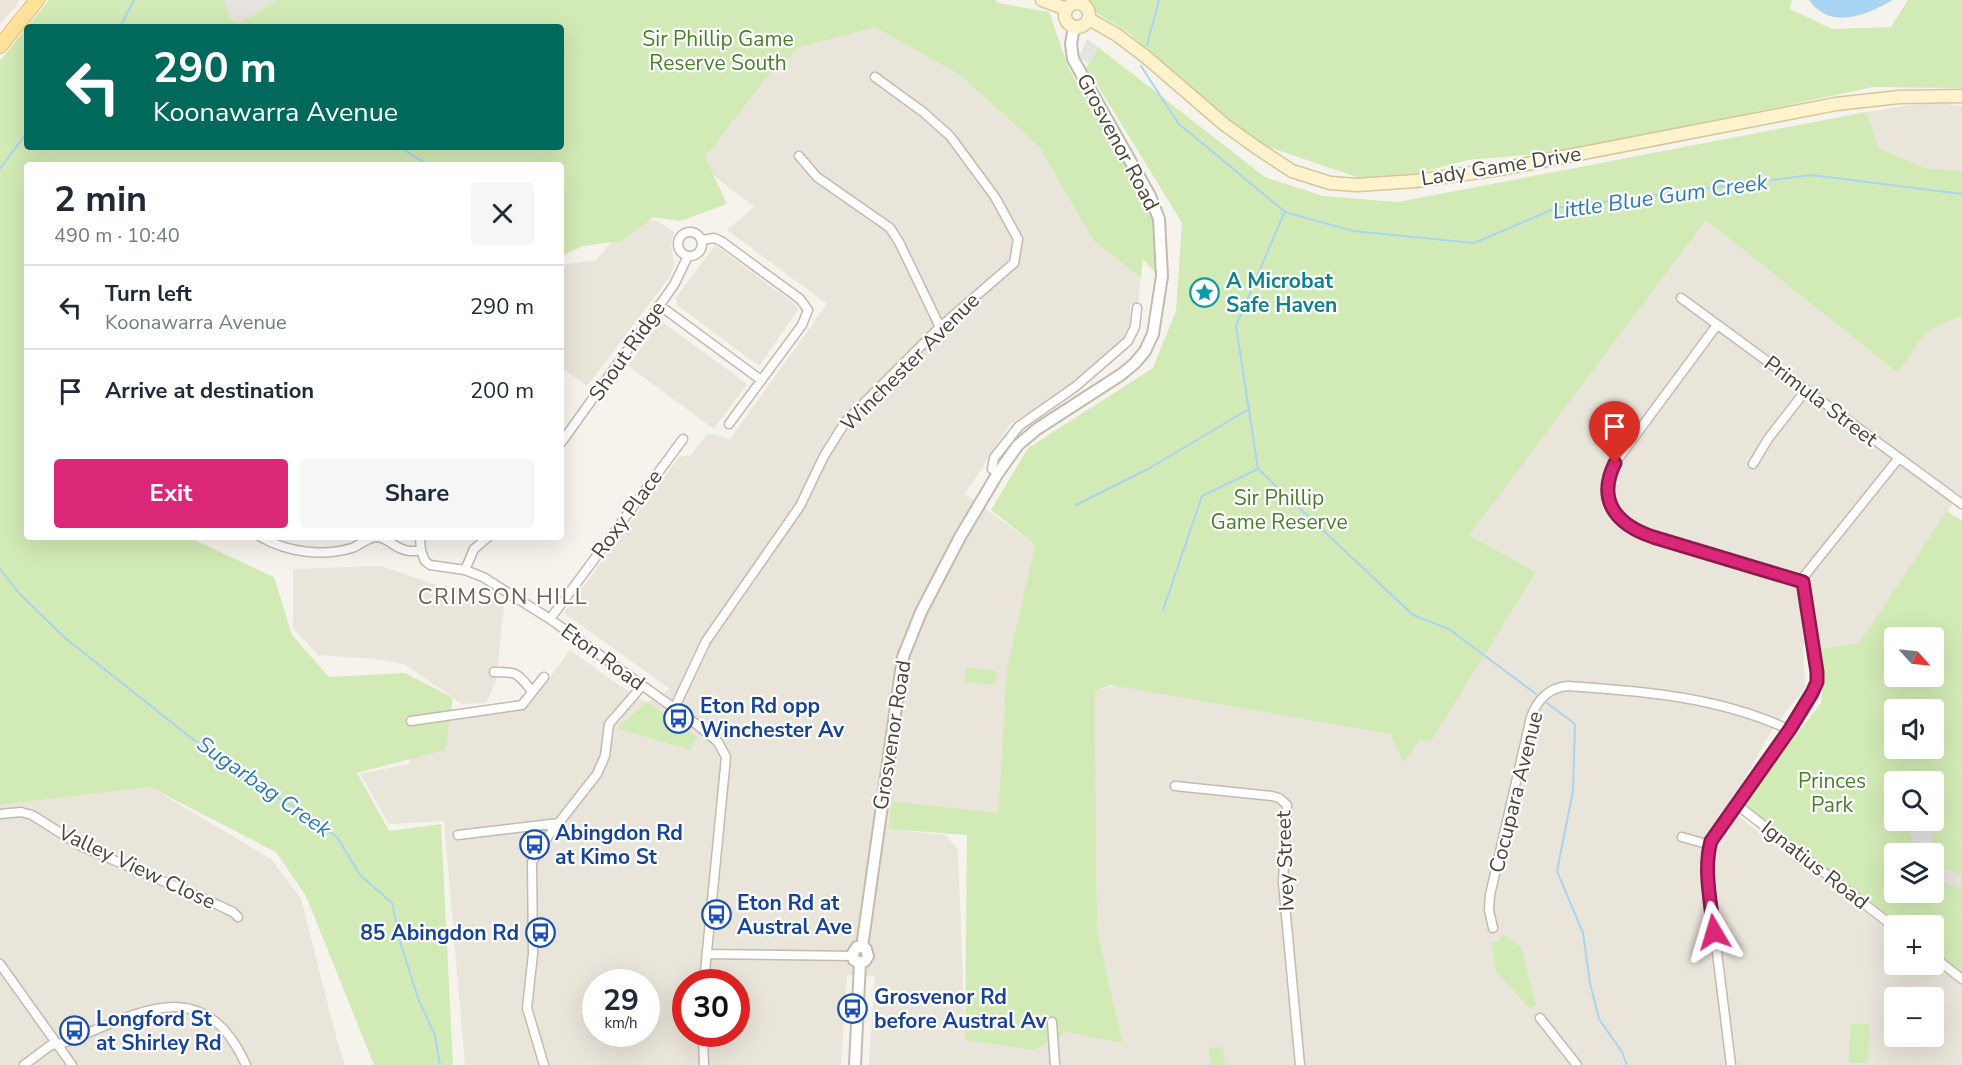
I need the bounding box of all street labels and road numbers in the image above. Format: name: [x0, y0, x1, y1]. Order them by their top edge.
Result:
street label: Grosvenor Road: [1070, 69, 1166, 215]
street label: Lady Game Drive: [1419, 140, 1583, 192]
street label: Winchester Avenue: [834, 286, 986, 438]
street label: Shout Ridge: [582, 296, 672, 406]
street label: Primula Street: [1759, 349, 1884, 453]
street label: Roxy Place: [585, 464, 669, 564]
street label: Eton Road: [555, 617, 651, 697]
street label: Grosvenor Road: [866, 658, 918, 812]
street label: Cocupara Avenue: [1482, 708, 1550, 876]
street label: Ivey Street: [1269, 810, 1301, 912]
street label: Ignatius Road: [1756, 814, 1874, 916]
street label: Valley View Close: [53, 818, 220, 916]

